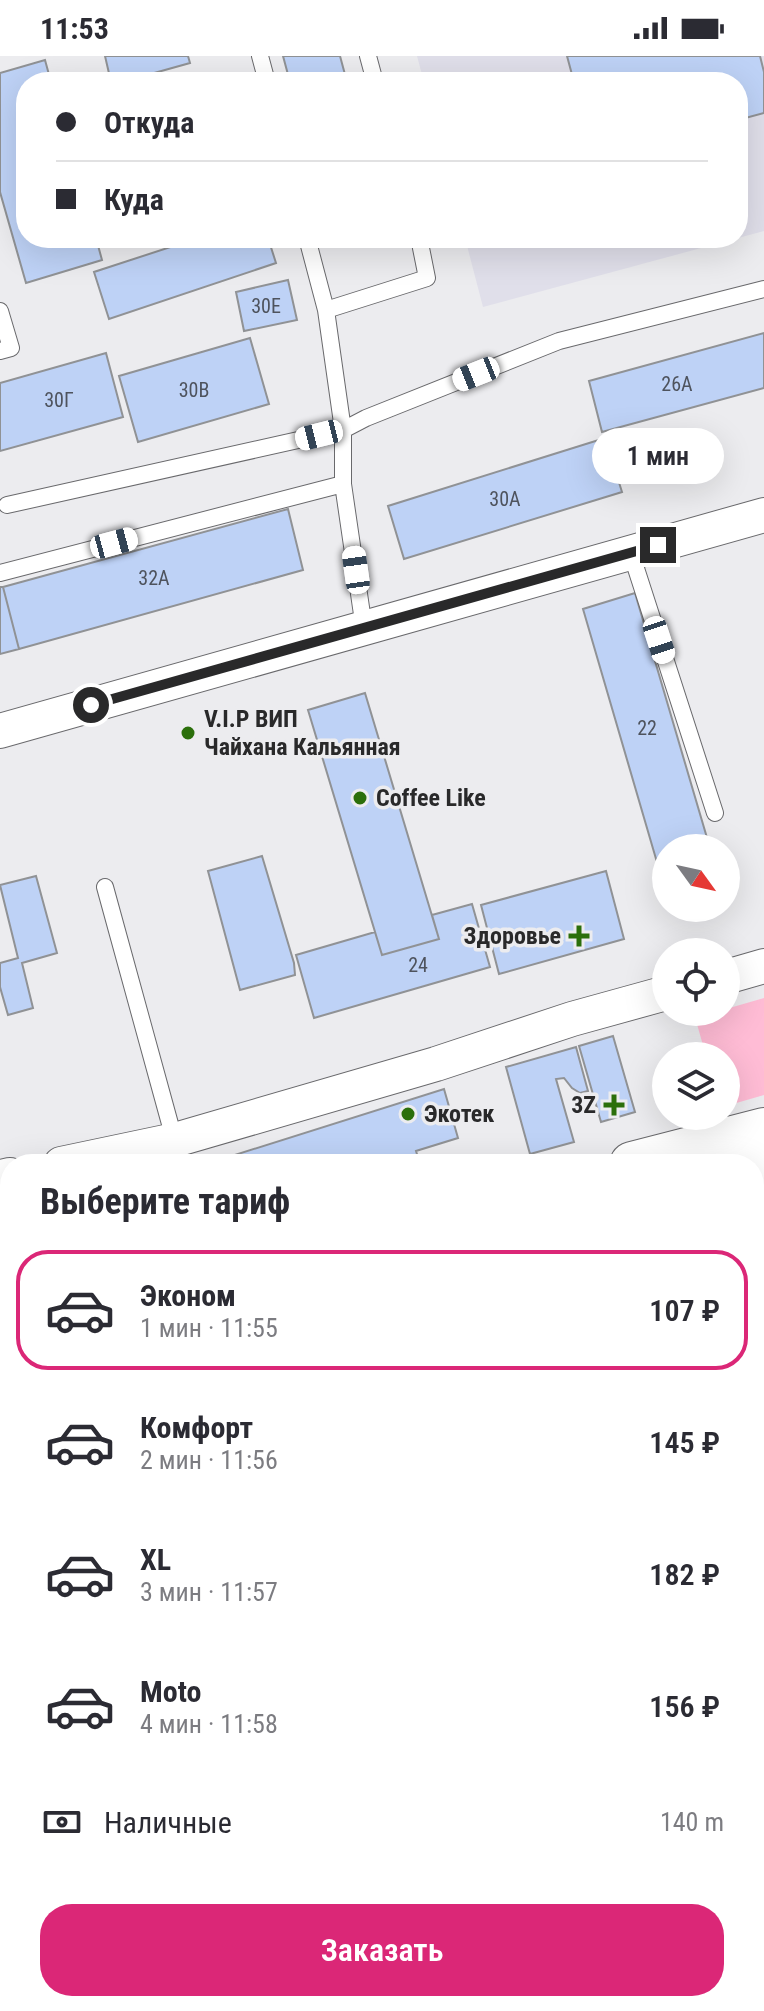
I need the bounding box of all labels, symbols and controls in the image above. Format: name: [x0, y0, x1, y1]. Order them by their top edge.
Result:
text: 11:53: [40, 11, 109, 46]
text: Откуда: [104, 105, 194, 140]
text: Куда: [104, 182, 164, 217]
house number: 30Е: [251, 294, 281, 318]
car: [449, 354, 503, 394]
house number: 26А: [661, 372, 693, 396]
house number: 30В: [179, 378, 209, 402]
house number: 30Г: [44, 388, 74, 412]
car: [293, 418, 345, 452]
callout: 1 мин: [592, 429, 724, 485]
text: 1 мин: [627, 441, 689, 471]
house number: 30А: [489, 487, 521, 511]
car: [88, 525, 140, 561]
route end: [640, 527, 676, 563]
car: [341, 545, 371, 595]
house number: 32А: [138, 566, 170, 590]
car: [640, 613, 678, 667]
route start: [73, 687, 109, 723]
place label: V.I.P ВИП Чайхана Кальянная: [204, 705, 401, 761]
house number: 22: [637, 716, 657, 740]
marker: V.I.P ВИП Чайхана Кальянная: [179, 724, 197, 742]
place label: Coffee Like: [376, 784, 486, 812]
marker: Coffee Like: [351, 789, 369, 807]
north arrow: [652, 834, 740, 922]
map controls: [652, 834, 740, 1130]
place label: Здоровье: [464, 922, 561, 950]
marker: Здоровье: [568, 925, 590, 947]
button: locate: [652, 938, 740, 1026]
house number: 24: [408, 953, 428, 977]
button: layers: [652, 1042, 740, 1130]
place label: 3Z: [571, 1091, 596, 1119]
marker: 3Z: [603, 1094, 625, 1116]
place label: Экотек: [424, 1100, 494, 1128]
marker: Экотек: [399, 1105, 417, 1123]
text: Выберите тариф: [40, 1181, 290, 1223]
icon: car: [44, 1274, 116, 1346]
text: Эконом: [140, 1278, 236, 1313]
text: 107 ₽: [649, 1293, 720, 1328]
text: 1 мин · 11:55: [140, 1313, 278, 1343]
icon: car: [44, 1406, 116, 1478]
text: Комфорт: [140, 1410, 253, 1445]
text: 145 ₽: [649, 1425, 720, 1460]
text: 2 мин · 11:56: [140, 1445, 278, 1475]
icon: car: [44, 1538, 116, 1610]
text: XL: [140, 1542, 171, 1577]
text: 182 ₽: [649, 1557, 720, 1592]
text: 3 мин · 11:57: [140, 1577, 278, 1607]
icon: car: [44, 1670, 116, 1742]
text: Moto: [140, 1674, 201, 1709]
text: 156 ₽: [649, 1689, 720, 1724]
text: 4 мин · 11:58: [140, 1709, 278, 1739]
icon: cash: [40, 1800, 84, 1844]
text: Наличные: [104, 1805, 232, 1840]
text: 140 m: [660, 1807, 724, 1837]
button: Заказать: [40, 1904, 724, 1996]

